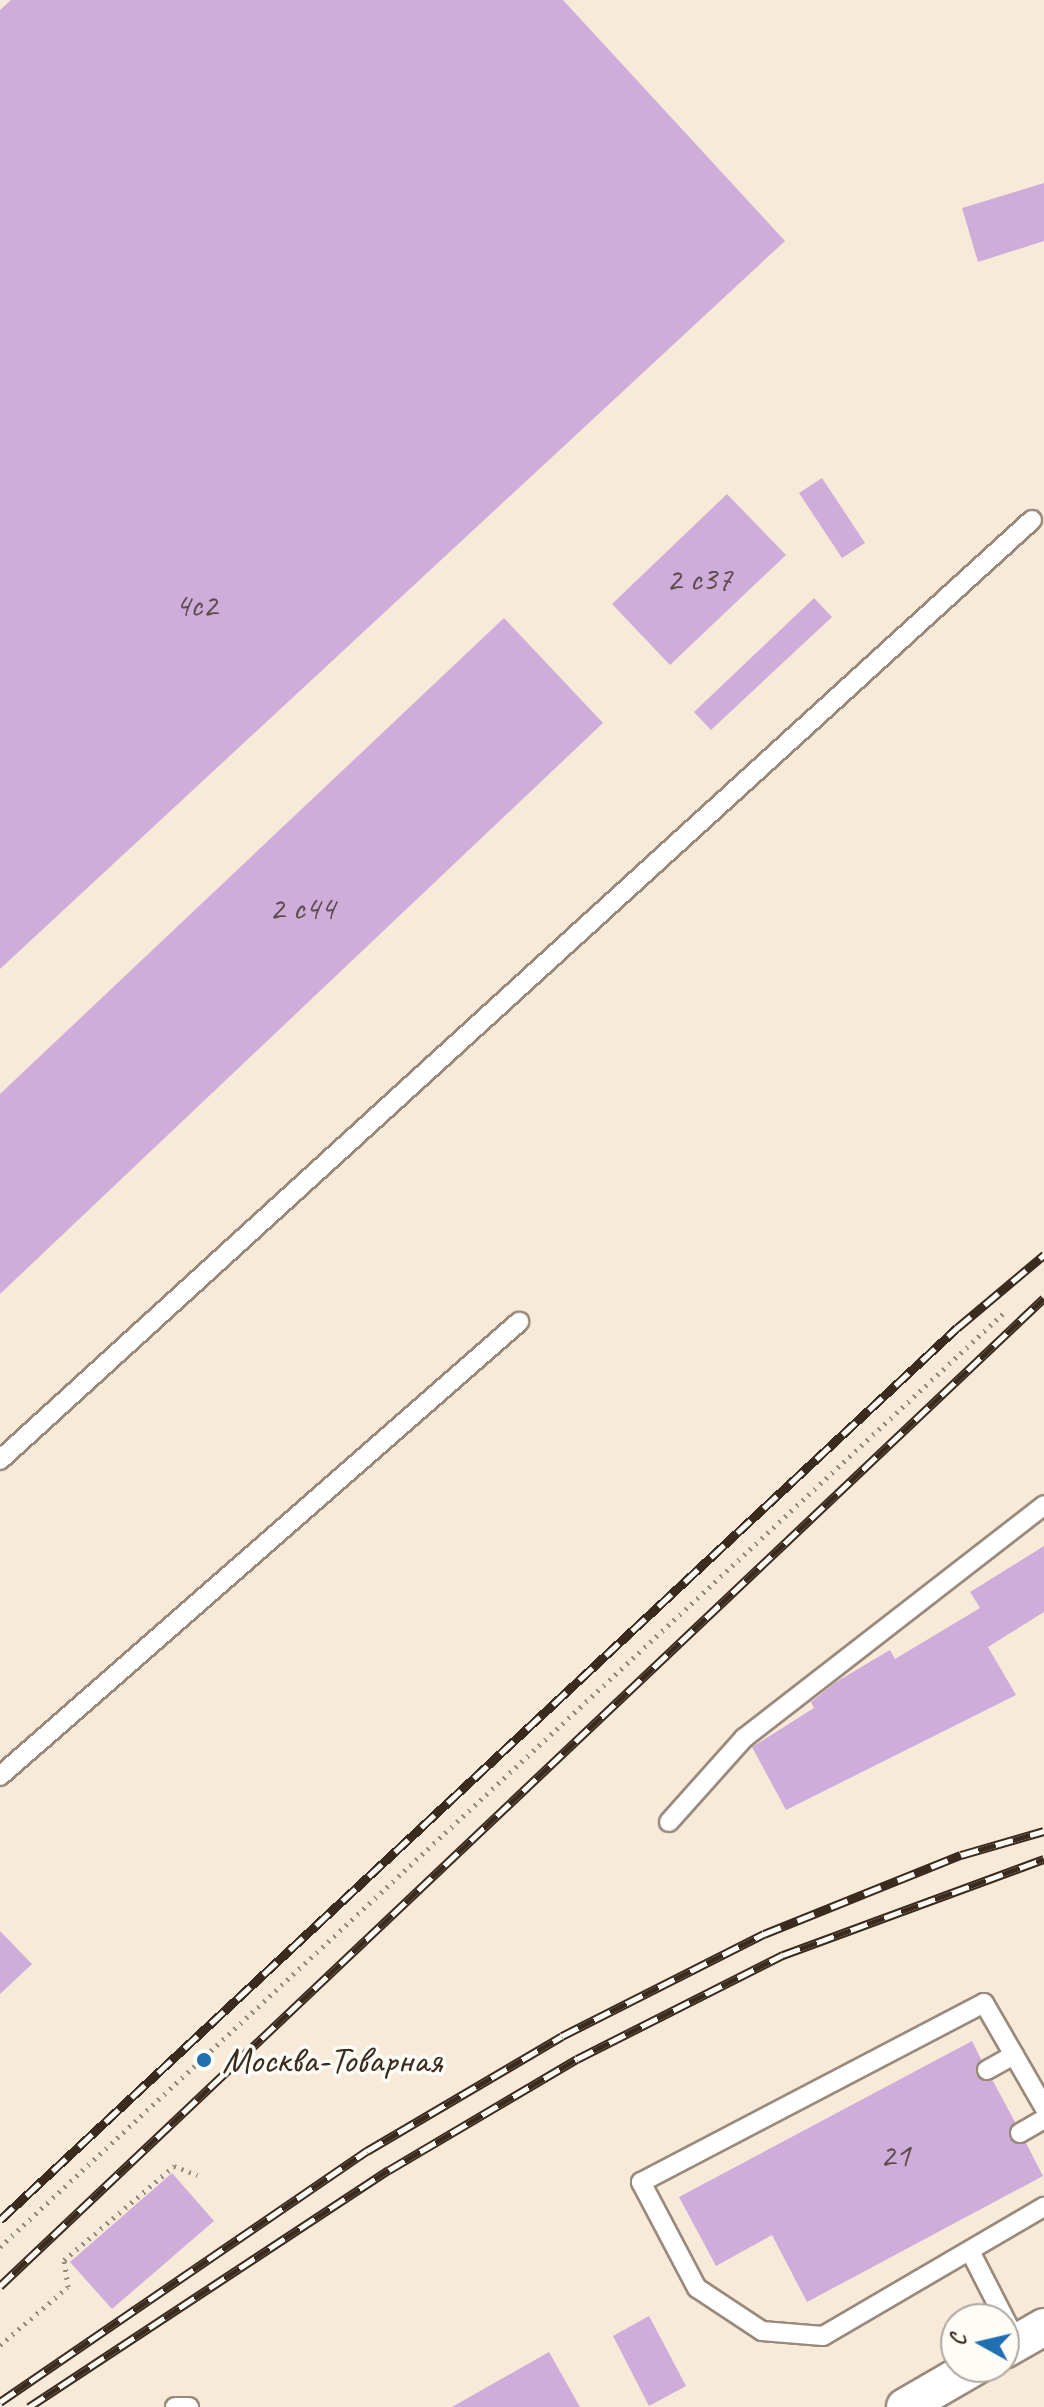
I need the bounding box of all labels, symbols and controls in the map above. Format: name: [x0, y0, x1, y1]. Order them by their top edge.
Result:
house number: 2 с37: [666, 559, 732, 599]
house number: 4с2: [175, 585, 217, 625]
house number: 2 с44: [269, 888, 335, 928]
place label: Москва-Товарная: [222, 2037, 442, 2083]
marker: Москва-Товарная: [193, 2049, 215, 2071]
house number: 21: [880, 2135, 910, 2175]
north arrow: [940, 2303, 1020, 2383]
text: С: [944, 2333, 973, 2347]

